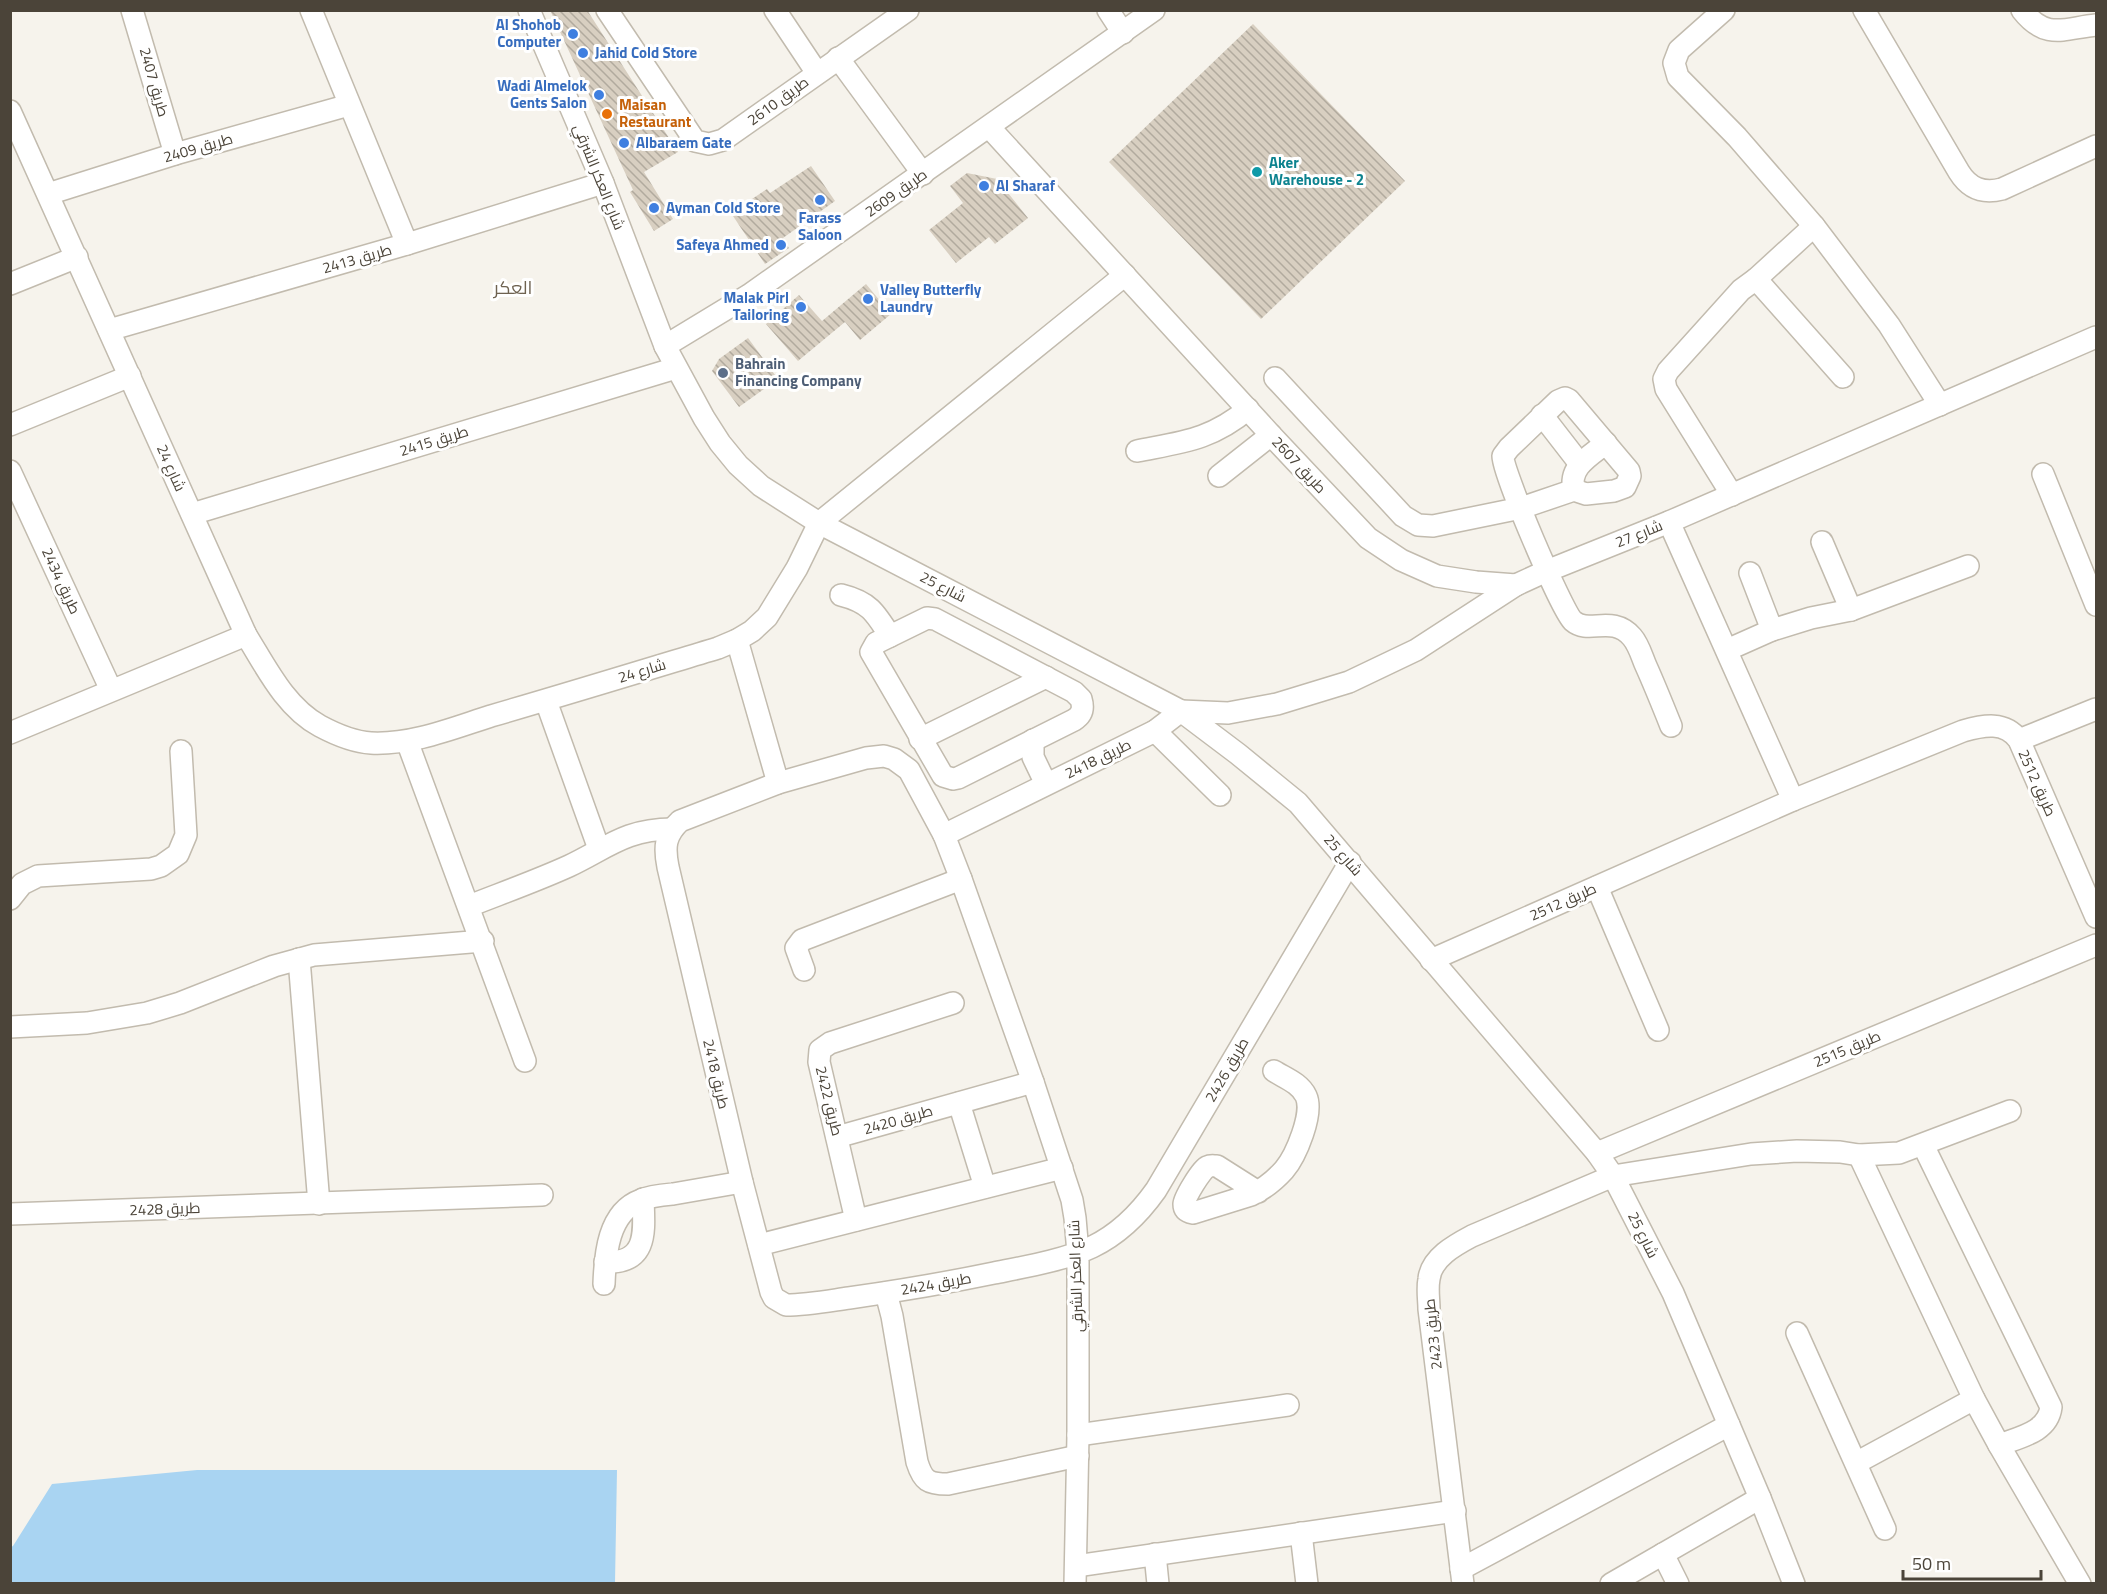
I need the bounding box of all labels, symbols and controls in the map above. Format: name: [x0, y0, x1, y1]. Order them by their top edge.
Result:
place label: Al Shohob Computer: [496, 13, 561, 53]
marker: Al Shohob Computer: [566, 27, 580, 41]
place label: Jahid Cold Store: [595, 41, 698, 64]
street label: طريق 2407: [134, 44, 175, 119]
marker: Jahid Cold Store: [576, 46, 590, 60]
street label: طريق 2610: [742, 70, 813, 131]
place label: Wadi Almelok Gents Salon: [497, 74, 587, 114]
marker: Wadi Almelok Gents Salon: [592, 88, 606, 102]
place label: Maisan Restaurant: [619, 93, 692, 133]
marker: Maisan Restaurant: [600, 107, 614, 121]
street label: شارع العكر الشرقي: [567, 120, 631, 234]
street label: طريق 2409: [160, 127, 235, 168]
place label: Albaraem Gate: [636, 131, 732, 154]
marker: Albaraem Gate: [617, 136, 631, 150]
place label: Aker Warehouse - 2: [1269, 151, 1364, 191]
street label: طريق 2609: [860, 163, 931, 222]
marker: Aker Warehouse - 2: [1250, 165, 1264, 179]
place label: Al Sharaf: [996, 174, 1056, 197]
marker: Al Sharaf: [977, 179, 991, 193]
marker: Farass Saloon: [813, 193, 827, 207]
place label: Ayman Cold Store: [666, 196, 781, 219]
marker: Ayman Cold Store: [647, 201, 661, 215]
place label: Farass Saloon: [798, 206, 842, 246]
place label: Safeya Ahmed: [676, 233, 769, 256]
street label: طريق 2413: [319, 238, 394, 279]
marker: Safeya Ahmed: [774, 238, 788, 252]
district label: العكر: [493, 274, 532, 301]
place label: Valley Butterfly Laundry: [880, 278, 982, 318]
place label: Malak Pirl Tailoring: [723, 286, 789, 326]
marker: Valley Butterfly Laundry: [861, 292, 875, 306]
marker: Malak Pirl Tailoring: [794, 300, 808, 314]
place label: Bahrain Financing Company: [735, 352, 862, 392]
marker: Bahrain Financing Company: [716, 366, 730, 380]
street label: طريق 2415: [396, 419, 471, 462]
street label: طريق 2607: [1267, 431, 1332, 499]
street label: شارع 24: [151, 441, 192, 495]
street label: شارع 27: [1612, 514, 1666, 553]
street label: طريق 2434: [36, 544, 87, 618]
street label: شارع 25: [916, 565, 970, 608]
street label: شارع 24: [615, 652, 669, 689]
street label: طريق 2418: [1061, 733, 1135, 784]
street label: طريق 2512: [2012, 746, 2062, 820]
street label: شارع 25: [1319, 829, 1368, 881]
street label: طريق 2512: [1526, 877, 1600, 927]
street label: طريق 2515: [1810, 1024, 1884, 1073]
street label: طريق 2426: [1199, 1033, 1254, 1106]
street label: طريق 2418: [697, 1037, 736, 1111]
street label: طريق 2422: [810, 1064, 849, 1138]
street label: طريق 2420: [860, 1099, 935, 1140]
street label: طريق 2428: [129, 1196, 201, 1221]
street label: شارع 25: [1622, 1208, 1665, 1262]
street label: شارع العكر الشرقي: [1062, 1219, 1090, 1333]
street label: طريق 2424: [899, 1266, 973, 1301]
street label: طريق 2423: [1417, 1297, 1448, 1371]
scale bar: [1903, 1543, 2041, 1581]
text: 50 m: [1912, 1550, 1951, 1577]

